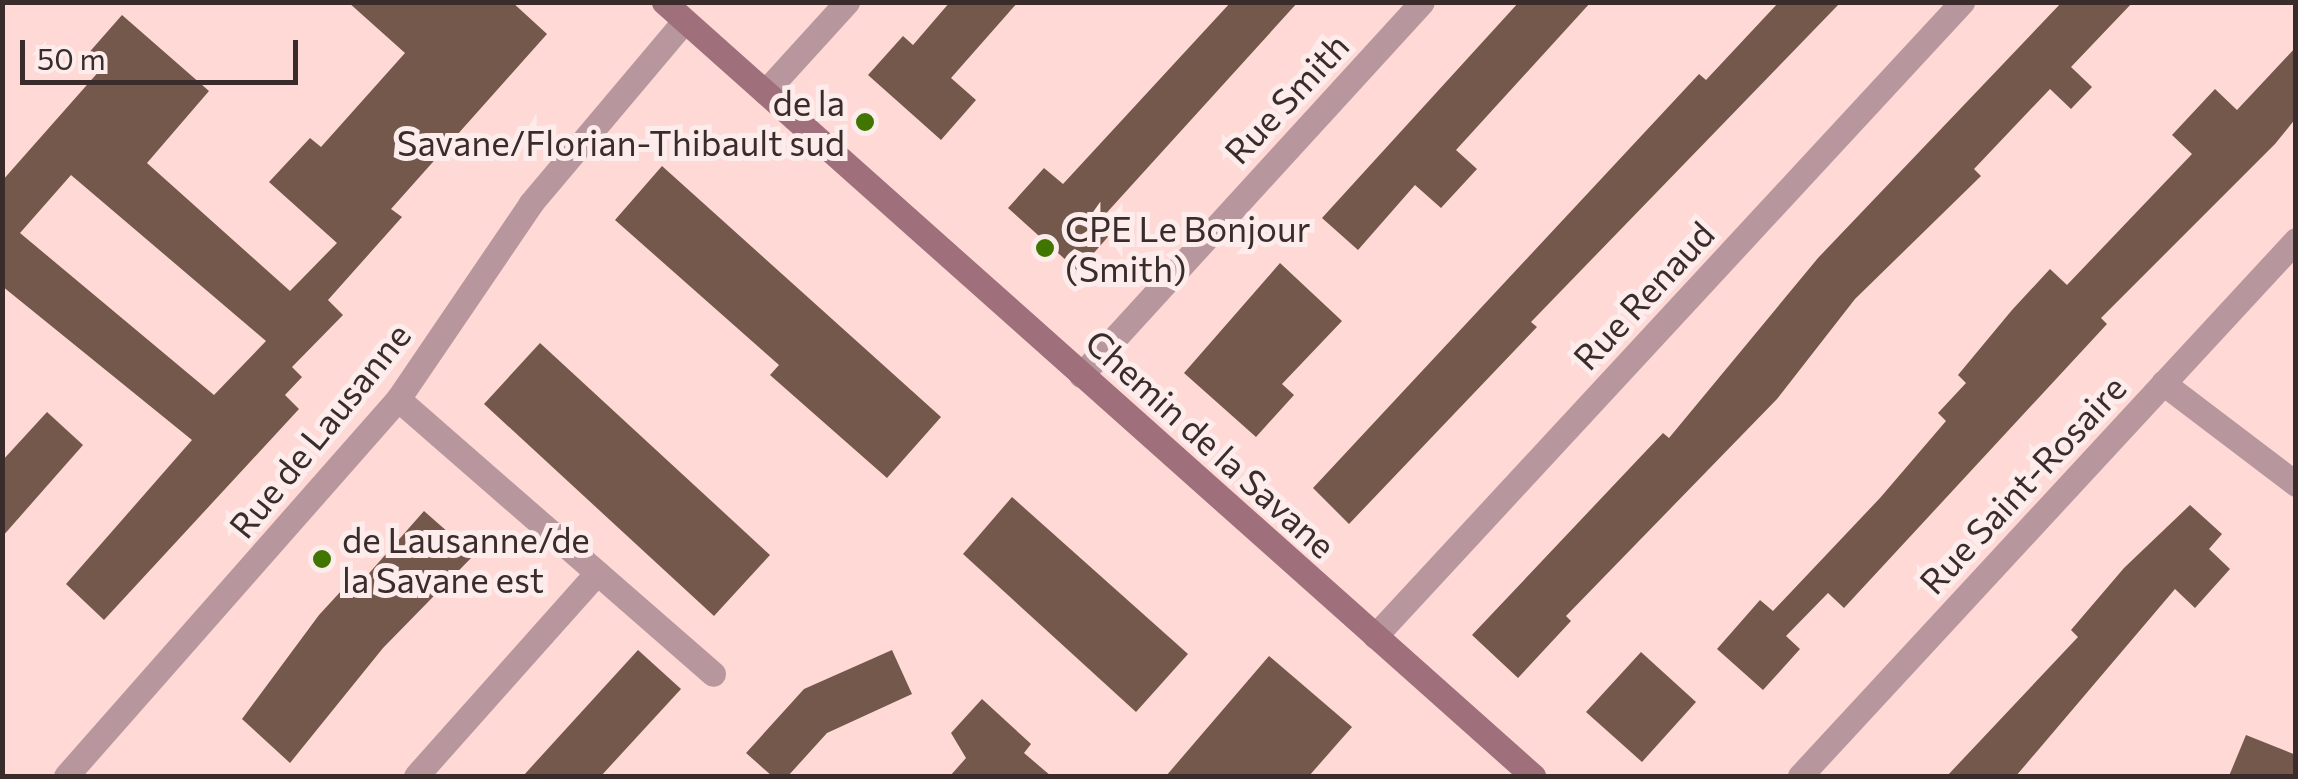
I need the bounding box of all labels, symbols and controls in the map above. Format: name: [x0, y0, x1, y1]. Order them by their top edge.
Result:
scale bar: [25, 20, 302, 82]
street label: Rue Smith: [1215, 24, 1357, 172]
text: 50 m: [37, 39, 106, 76]
place label: de la Savane/Florian-Thibault sud: [397, 81, 845, 163]
marker: de la Savane/Florian-Thibault sud: [854, 111, 876, 133]
place label: CPE Le Bonjour (Smith): [1065, 207, 1311, 289]
street label: Rue Renaud: [1564, 212, 1722, 378]
marker: CPE Le Bonjour (Smith): [1034, 237, 1056, 259]
street label: Rue de Lausanne: [220, 314, 418, 546]
street label: Chemin de la Savane: [1078, 320, 1344, 566]
street label: Rue Saint-Rosaire: [1910, 366, 2134, 602]
place label: de Lausanne/de la Savane est: [342, 518, 590, 600]
marker: de Lausanne/de la Savane est: [311, 548, 333, 570]

